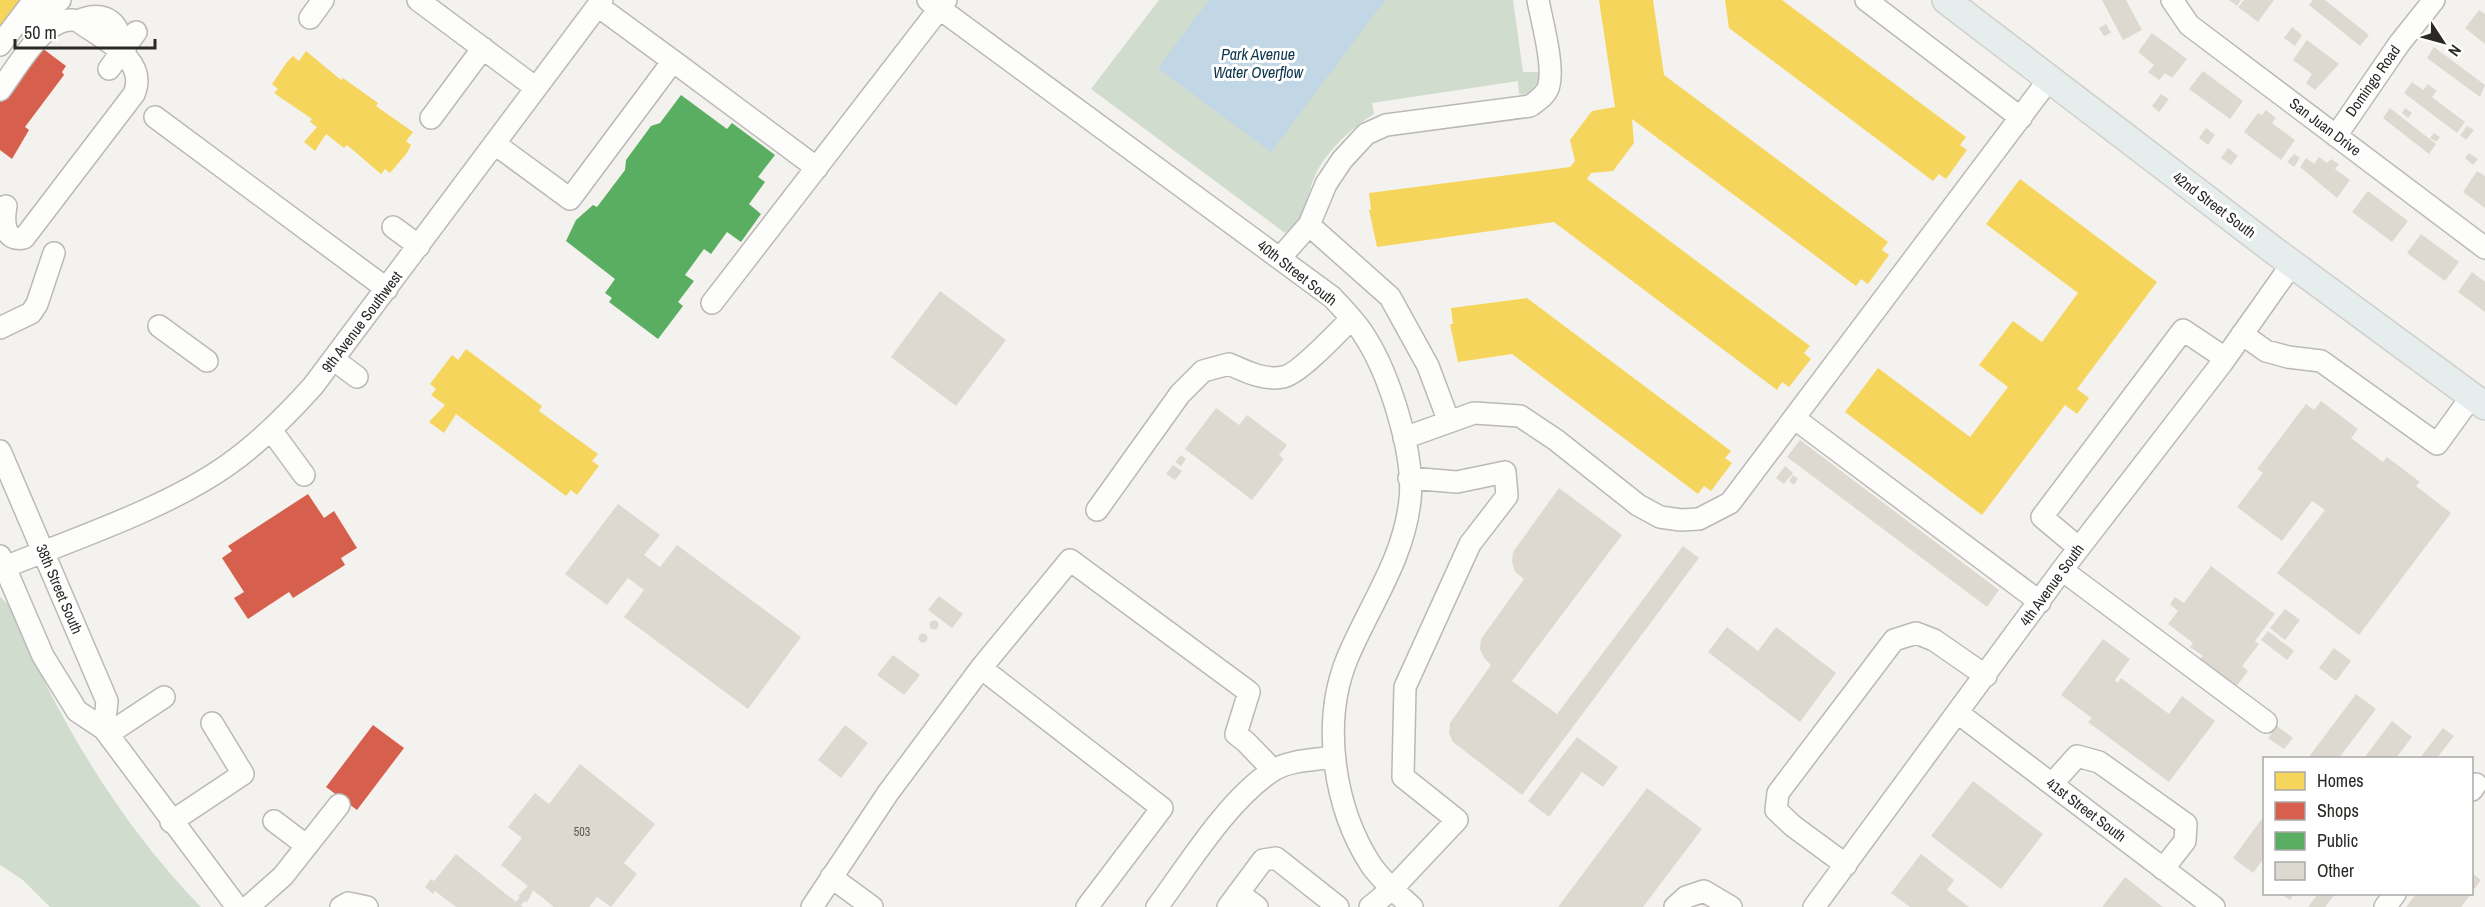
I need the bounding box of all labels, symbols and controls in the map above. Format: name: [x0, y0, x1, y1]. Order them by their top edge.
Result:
scale bar: [15, 12, 154, 50]
north arrow: [2413, 12, 2473, 72]
text: 50 m: [24, 20, 57, 45]
street label: Domingo Road: [2340, 41, 2405, 121]
text: N: [2443, 41, 2467, 61]
water label: Park Avenue Water Overflow: [1213, 43, 1305, 83]
street label: San Juan Drive: [2285, 93, 2366, 161]
street label: 42nd Street South: [2168, 166, 2260, 243]
street label: 40th Street South: [1253, 235, 1341, 310]
street label: 9th Avenue Southwest: [316, 266, 407, 377]
street label: 4th Avenue South: [2015, 539, 2089, 630]
street label: 38th Street South: [31, 541, 88, 637]
legend: [2263, 757, 2473, 895]
text: Homes: [2317, 768, 2364, 793]
street label: 41st Street South: [2042, 773, 2131, 847]
text: Shops: [2317, 798, 2359, 823]
house number: 503: [574, 824, 590, 840]
text: Public: [2317, 828, 2358, 853]
text: Other: [2317, 858, 2354, 883]

